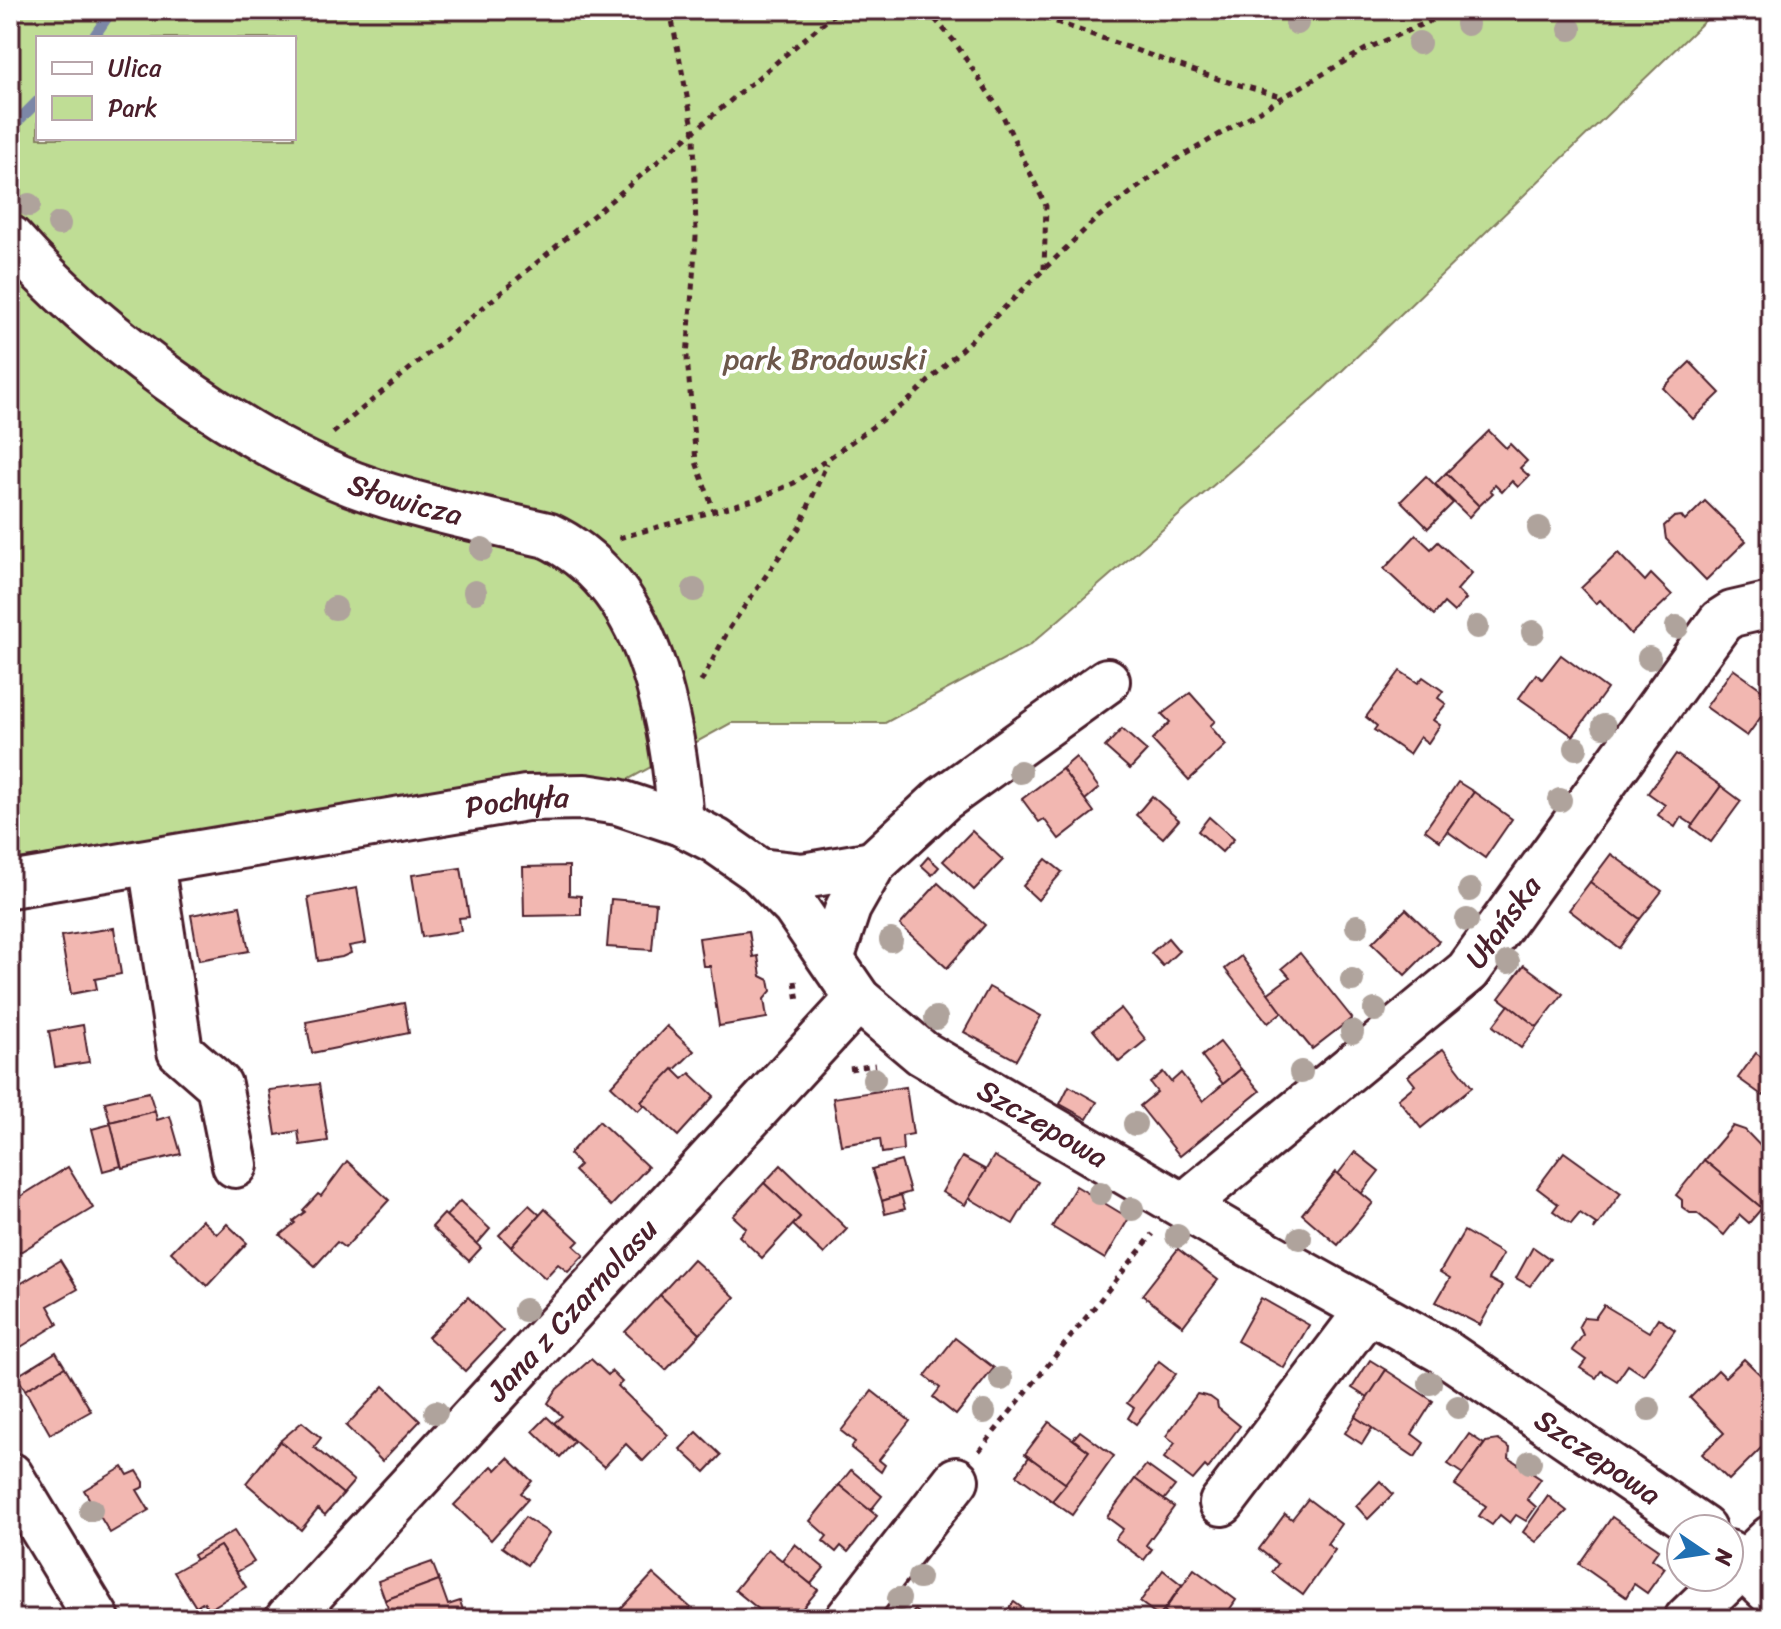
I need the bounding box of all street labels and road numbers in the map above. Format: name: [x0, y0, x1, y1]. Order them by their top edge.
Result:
street label: Słowicza: [340, 457, 468, 542]
street label: Pochyła: [461, 770, 570, 835]
street label: Ułańska: [1450, 863, 1557, 981]
street label: Szczepowa: [967, 1064, 1119, 1184]
street label: Jana z Czarnolasu: [472, 1205, 672, 1416]
street label: Szczepowa: [1523, 1394, 1673, 1520]

